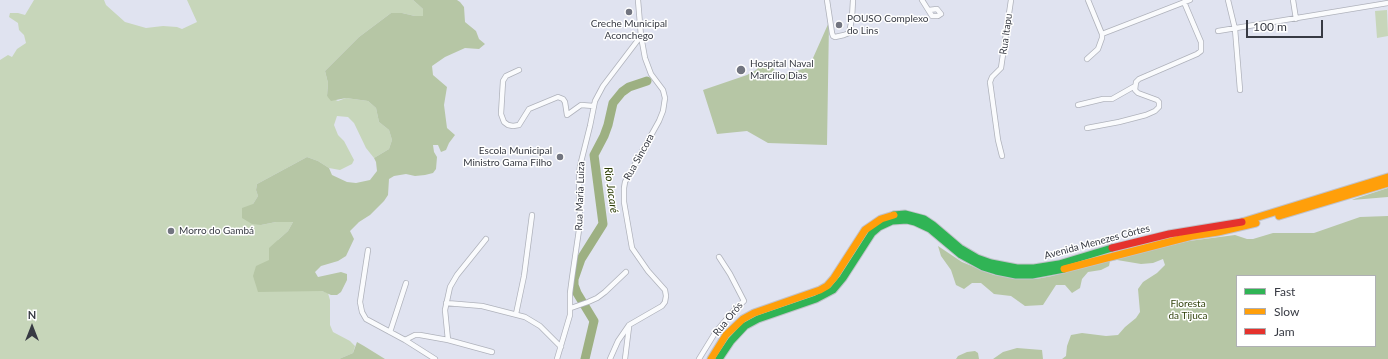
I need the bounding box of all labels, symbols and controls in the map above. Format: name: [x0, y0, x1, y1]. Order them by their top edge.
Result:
marker: Creche Municipal Aconchego: [624, 7, 634, 17]
scale bar: [1248, 12, 1325, 38]
place label: POUSO Complexo do Lins: [847, 13, 928, 36]
street label: Rua Itapu: [997, 13, 1015, 55]
place label: Creche Municipal Aconchego: [591, 18, 667, 42]
text: 100 m: [1253, 19, 1287, 34]
marker: POUSO Complexo do Lins: [834, 20, 844, 30]
place label: Hospital Naval Marcílio Dias: [750, 58, 814, 82]
marker: Hospital Naval Marcílio Dias: [735, 64, 747, 76]
street label: Rua Sincora: [621, 132, 657, 182]
place label: Escola Municipal Ministro Gama Filho: [463, 145, 552, 168]
marker: Escola Municipal Ministro Gama Filho: [555, 152, 565, 162]
street label: Rua Maria Luiza: [573, 161, 587, 231]
water label: Rio Jacaré: [601, 166, 621, 214]
street label: Avenida Menezes Côrtes: [1043, 222, 1151, 262]
place label: Morro do Gambá: [179, 225, 254, 237]
marker: Morro do Gambá: [166, 226, 176, 236]
legend: [1236, 275, 1376, 347]
text: Fast: [1274, 284, 1295, 299]
park label: Floresta da Tijuca: [1168, 298, 1208, 322]
street label: Rua Orós: [711, 299, 745, 339]
text: Slow: [1274, 304, 1299, 319]
north arrow: [12, 307, 52, 347]
text: N: [28, 308, 36, 321]
text: Jam: [1274, 324, 1295, 339]

